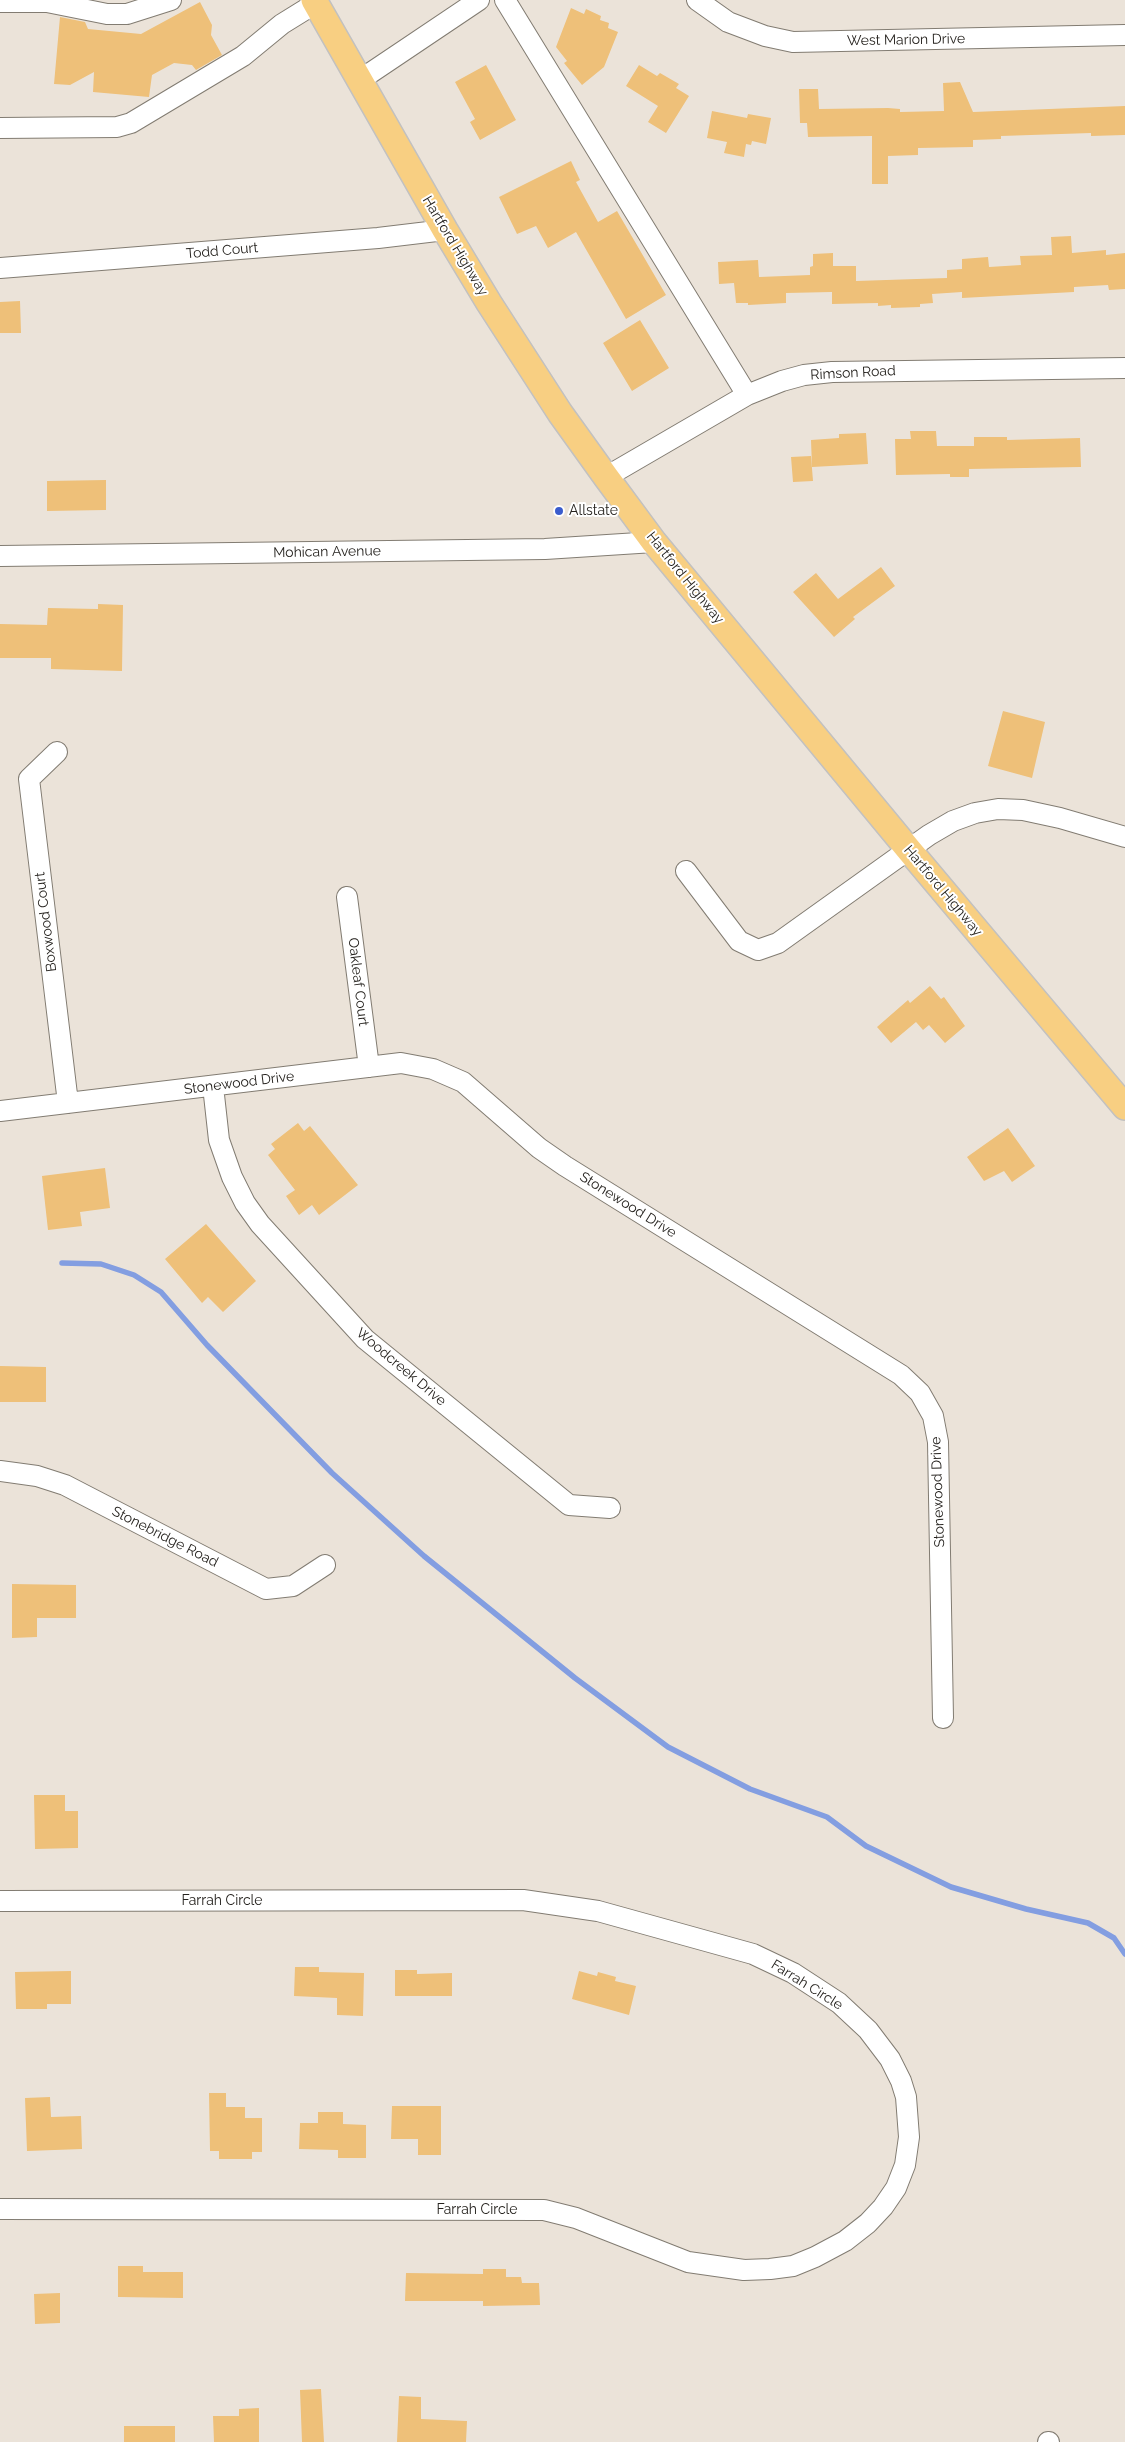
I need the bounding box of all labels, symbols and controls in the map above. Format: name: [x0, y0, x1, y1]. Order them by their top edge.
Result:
street label: West Marion Drive: [847, 31, 965, 49]
street label: Hartford Highway: [419, 193, 491, 299]
street label: Todd Court: [185, 239, 259, 263]
street label: Rimson Road: [810, 362, 896, 384]
place label: Allstate: [569, 503, 618, 519]
marker: Allstate: [553, 505, 565, 517]
street label: Hartford Highway: [643, 529, 727, 627]
street label: Mohican Avenue: [273, 543, 381, 561]
street label: Hartford Highway: [900, 842, 986, 940]
street label: Boxwood Court: [32, 871, 60, 973]
street label: Oakleaf Court: [344, 937, 372, 1027]
street label: Stonewood Drive: [183, 1068, 295, 1098]
street label: Stonewood Drive: [577, 1168, 679, 1242]
street label: Woodcreek Drive: [353, 1324, 449, 1410]
street label: Stonewood Drive: [928, 1436, 948, 1548]
street label: Stonebridge Road: [109, 1503, 221, 1571]
street label: Farrah Circle: [181, 1893, 263, 1909]
street label: Farrah Circle: [768, 1956, 846, 2014]
street label: Farrah Circle: [436, 2202, 518, 2218]

